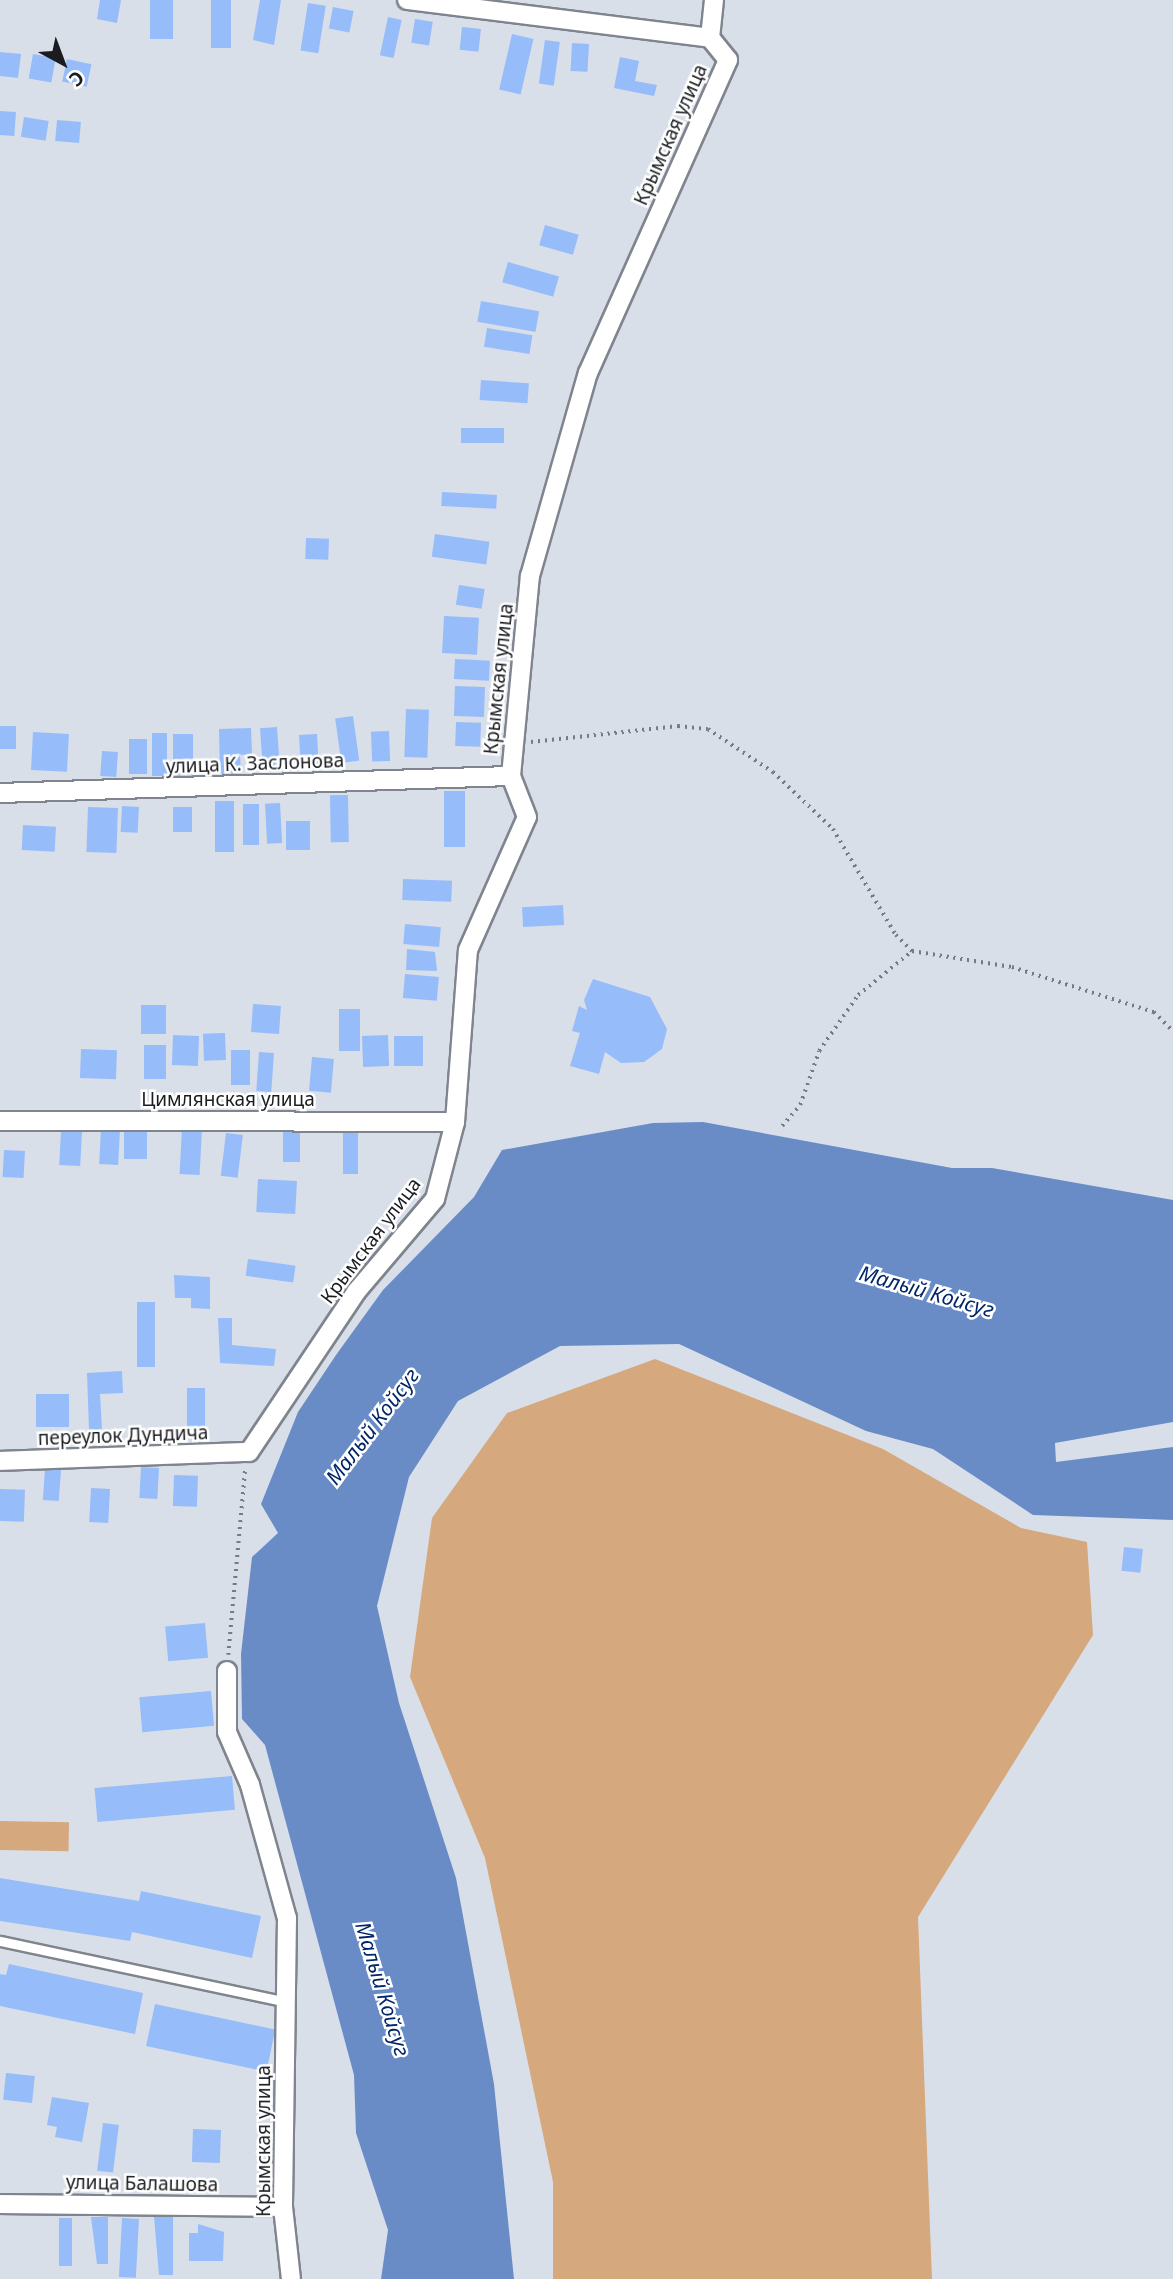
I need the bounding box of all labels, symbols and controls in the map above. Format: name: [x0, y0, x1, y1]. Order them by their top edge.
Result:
north arrow: [28, 28, 98, 98]
street label: Крымская улица: [630, 61, 712, 209]
text: С: [64, 65, 90, 93]
street label: Крымская улица: [480, 602, 518, 756]
street label: улица К. Заслонова: [166, 749, 344, 779]
street label: Цимлянская улица: [141, 1089, 315, 1111]
street label: Крымская улица: [316, 1174, 426, 1308]
water label: Малый Койсуг: [857, 1260, 997, 1322]
water label: Малый Койсуг: [320, 1363, 424, 1489]
street label: переулок Дундича: [37, 1422, 209, 1450]
water label: Малый Койсуг: [351, 1919, 415, 2059]
street label: Крымская улица: [253, 2065, 275, 2217]
street label: улица Балашова: [66, 2171, 218, 2197]

